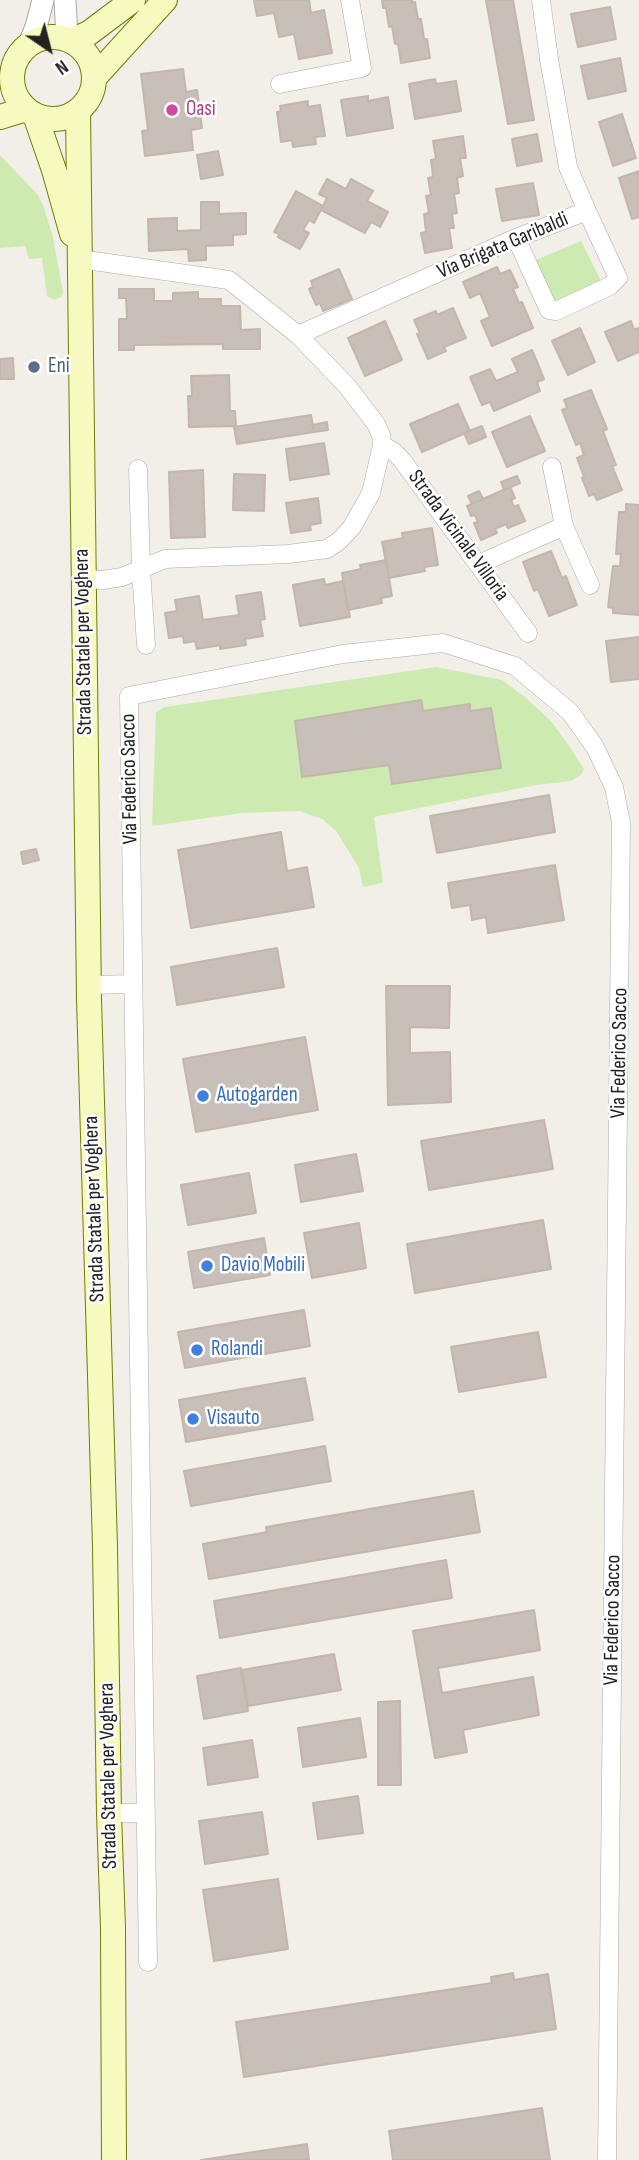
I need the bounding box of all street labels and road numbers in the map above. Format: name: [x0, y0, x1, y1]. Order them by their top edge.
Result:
street label: Via Brigata Garibaldi: [434, 207, 572, 285]
street label: Strada Vicinale Villoria: [402, 466, 514, 606]
street label: Strada Statale per Voghera: [70, 549, 98, 735]
street label: Via Federico Sacco: [116, 713, 144, 845]
street label: Via Federico Sacco: [606, 987, 634, 1119]
street label: Strada Statale per Voghera: [79, 1115, 111, 1303]
street label: Via Federico Sacco: [599, 1554, 627, 1686]
street label: Strada Statale per Voghera: [95, 1683, 123, 1869]

